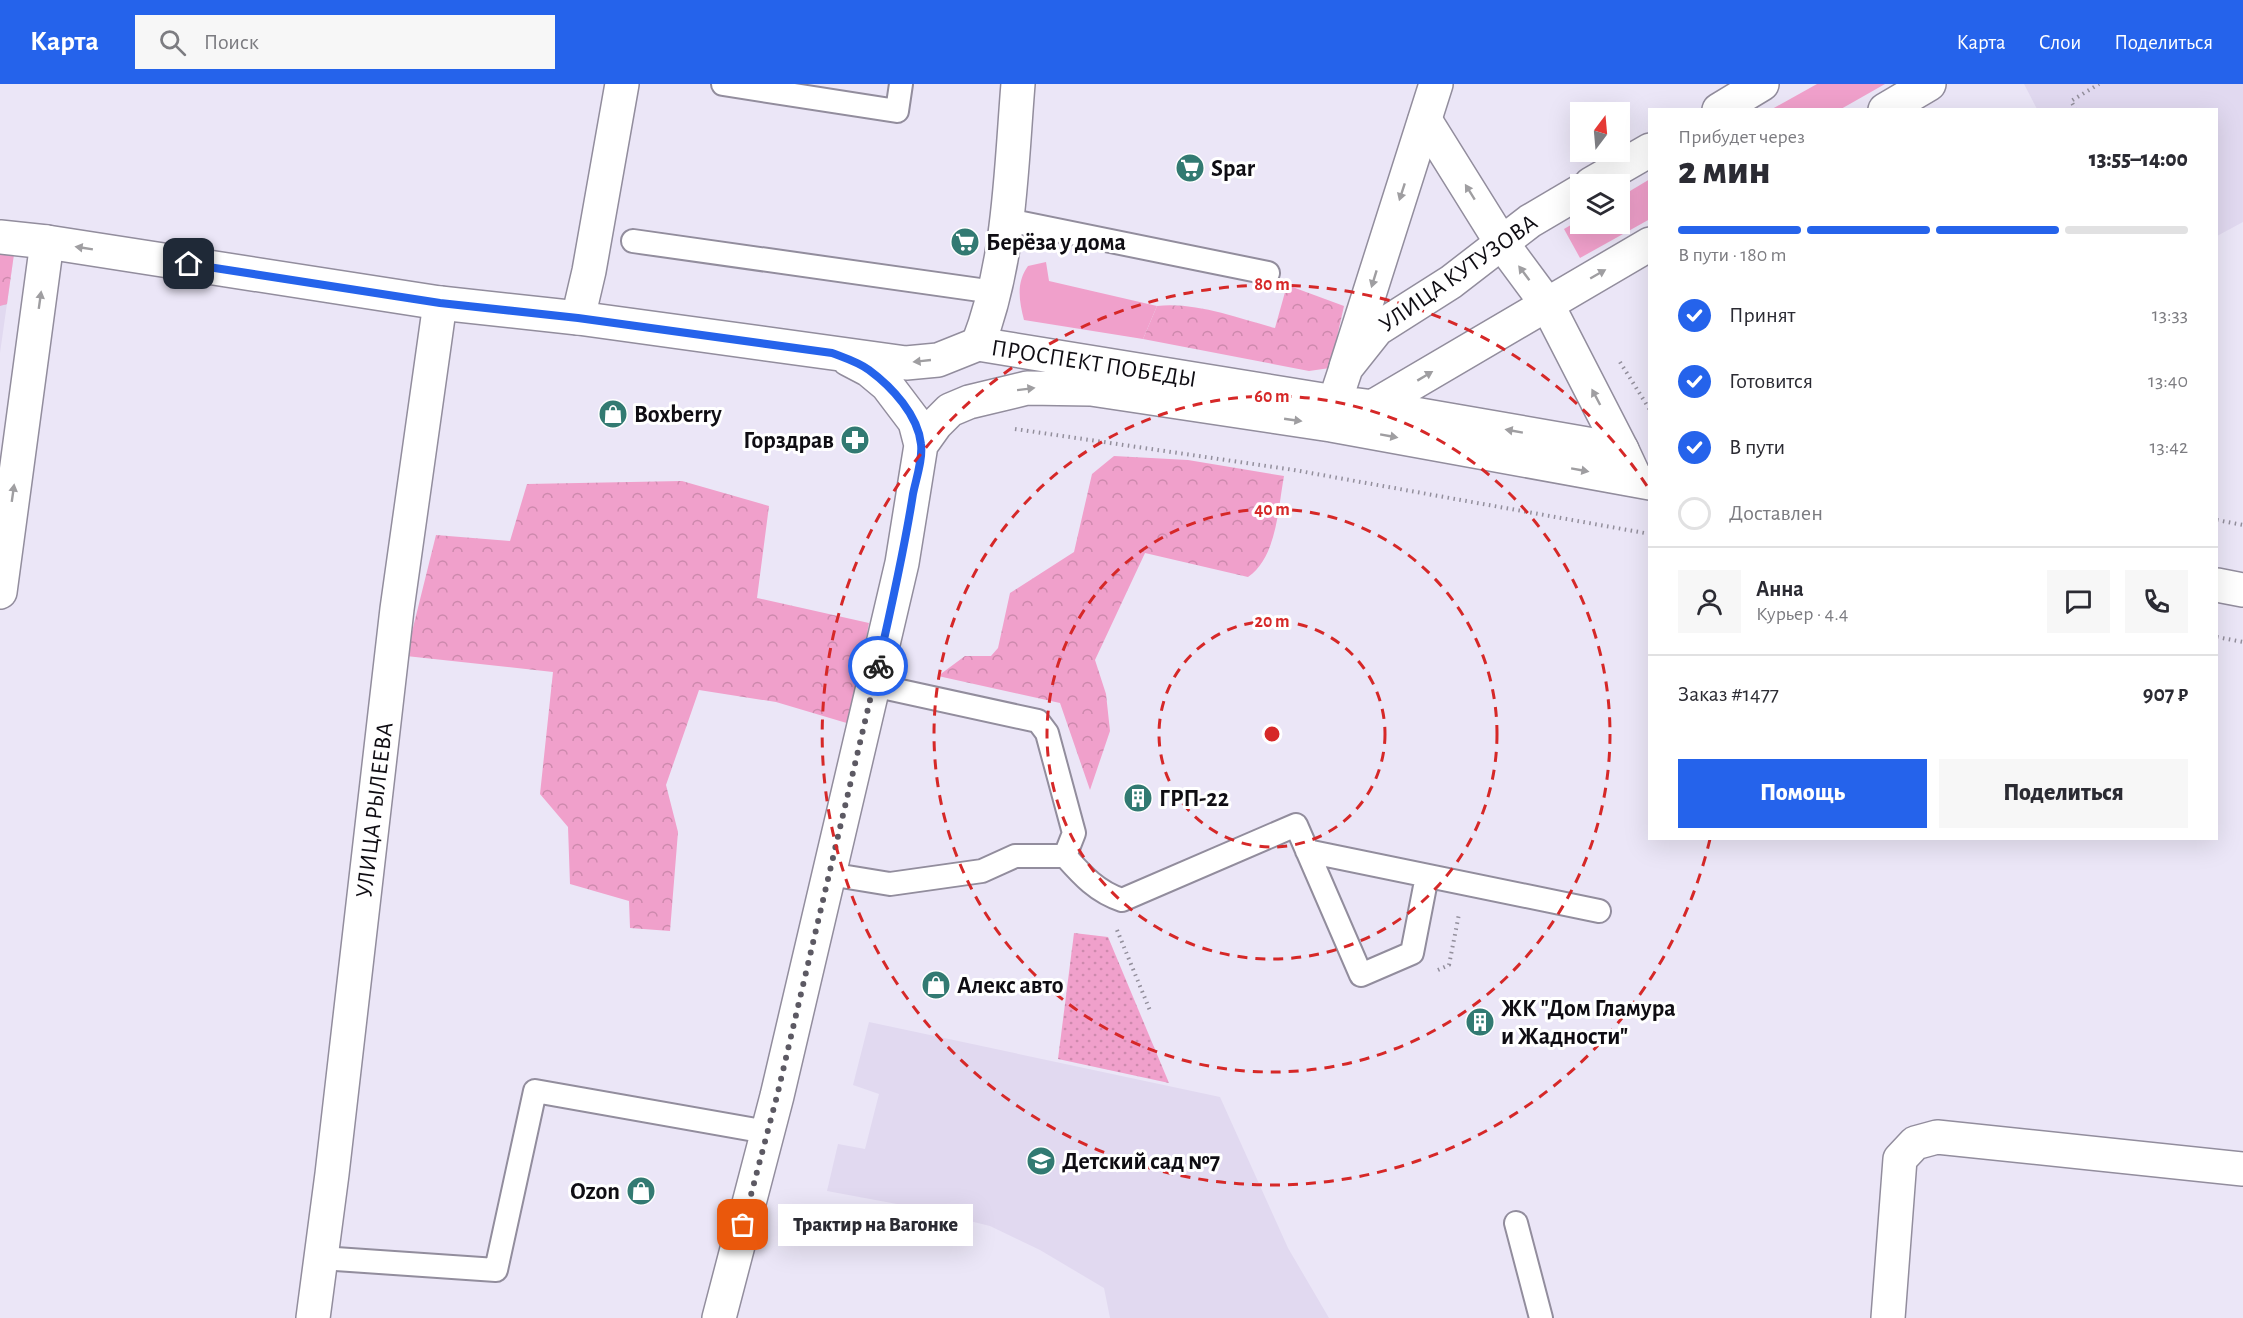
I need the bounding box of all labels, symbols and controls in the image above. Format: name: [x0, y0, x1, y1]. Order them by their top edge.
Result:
search box: [135, 15, 555, 69]
icon: search: [156, 26, 189, 59]
text: Карта: [30, 28, 99, 56]
text: Поиск: [204, 31, 259, 53]
text: Карта: [1956, 32, 2006, 53]
text: Слои: [2039, 32, 2081, 53]
text: Поделиться: [2114, 32, 2213, 53]
north arrow: [1570, 102, 1630, 162]
map controls: [1570, 102, 1630, 234]
text: Прибудет через: [1678, 127, 1805, 147]
text: 13:55–14:00: [2089, 148, 2188, 170]
supermarket icon: Spar: [1174, 152, 1206, 184]
text: 2 мин: [1678, 152, 1771, 191]
place label: Spar: [1211, 157, 1256, 181]
button: layers: [1570, 174, 1630, 234]
one-way arrow: [1396, 183, 1406, 201]
one-way arrow: [1465, 184, 1476, 201]
street label: УЛИЦА КУТУЗОВА: [1375, 210, 1542, 337]
supermarket icon: Берёза у дома: [949, 226, 981, 258]
place label: Берёза у дома: [986, 231, 1126, 255]
pin: [163, 238, 214, 289]
one-way arrow: [74, 243, 93, 252]
text: В пути · 180 m: [1678, 245, 1787, 265]
icon: home: [172, 247, 205, 280]
one-way arrow: [1518, 265, 1530, 281]
one-way arrow: [1590, 269, 1606, 280]
one-way arrow: [1369, 270, 1378, 288]
text: 80 m: [1254, 276, 1290, 294]
one-way arrow: [35, 290, 44, 309]
icon: check: [1678, 299, 1711, 332]
text: Принят: [1729, 304, 1795, 326]
text: 13:33: [2152, 305, 2188, 325]
street label: ПРОСПЕКТ ПОБЕДЫ: [990, 336, 1198, 392]
one-way arrow: [913, 356, 932, 366]
icon: check: [1678, 365, 1711, 398]
text: Готовится: [1729, 370, 1813, 392]
one-way arrow: [1417, 371, 1433, 382]
text: 13:40: [2148, 371, 2188, 391]
one-way arrow: [1016, 385, 1035, 394]
text: 60 m: [1254, 388, 1290, 406]
one-way arrow: [1591, 388, 1601, 405]
shop icon: Boxberry: [597, 398, 629, 430]
place label: Boxberry: [634, 403, 722, 427]
one-way arrow: [1284, 416, 1303, 425]
pharmacy icon: Горздрав: [839, 424, 871, 456]
one-way arrow: [1505, 426, 1524, 435]
place label: Горздрав: [743, 429, 834, 453]
icon: check: [1678, 431, 1711, 464]
one-way arrow: [1379, 432, 1398, 441]
text: В пути: [1729, 436, 1785, 458]
text: 13:42: [2150, 437, 2188, 457]
one-way arrow: [1571, 466, 1590, 475]
one-way arrow: [9, 483, 18, 502]
text: 40 m: [1254, 501, 1290, 519]
text: Доставлен: [1729, 502, 1823, 524]
button: person: [1678, 570, 1741, 633]
button: chat: [2047, 570, 2110, 633]
button: phone: [2125, 570, 2188, 633]
text: Анна: [1756, 578, 1804, 600]
text: Курьер · 4.4: [1756, 604, 1848, 624]
text: 20 m: [1254, 613, 1290, 631]
courier: [848, 636, 908, 696]
icon: bike: [862, 650, 895, 683]
text: Заказ #1477: [1678, 683, 1779, 705]
text: 907 ₽: [2143, 683, 2188, 705]
street label: УЛИЦА РЫЛЕЕВА: [352, 721, 398, 899]
centre of rings: [1262, 724, 1282, 744]
button: Помощь: [1678, 759, 1927, 828]
button: Поделиться: [1939, 759, 2188, 828]
building icon: ГРП-22: [1122, 782, 1154, 814]
place label: ГРП-22: [1159, 787, 1229, 811]
shop icon: Алекс авто: [920, 969, 952, 1001]
place label: Алекс авто: [957, 974, 1064, 998]
place label: ЖК "Дом Гламура и Жадности": [1501, 997, 1676, 1049]
building icon: ЖК "Дом Гламура и Жадности": [1464, 1006, 1496, 1038]
school or university icon: Детский сад №7: [1025, 1145, 1057, 1177]
place label: Детский сад №7: [1062, 1150, 1220, 1174]
shop icon: Ozon: [625, 1175, 657, 1207]
place label: Ozon: [570, 1180, 620, 1204]
pin: [717, 1199, 768, 1250]
callout: Трактир на Вагонке: [779, 1204, 974, 1246]
icon: bag: [726, 1208, 759, 1241]
text: Трактир на Вагонке: [793, 1215, 958, 1235]

